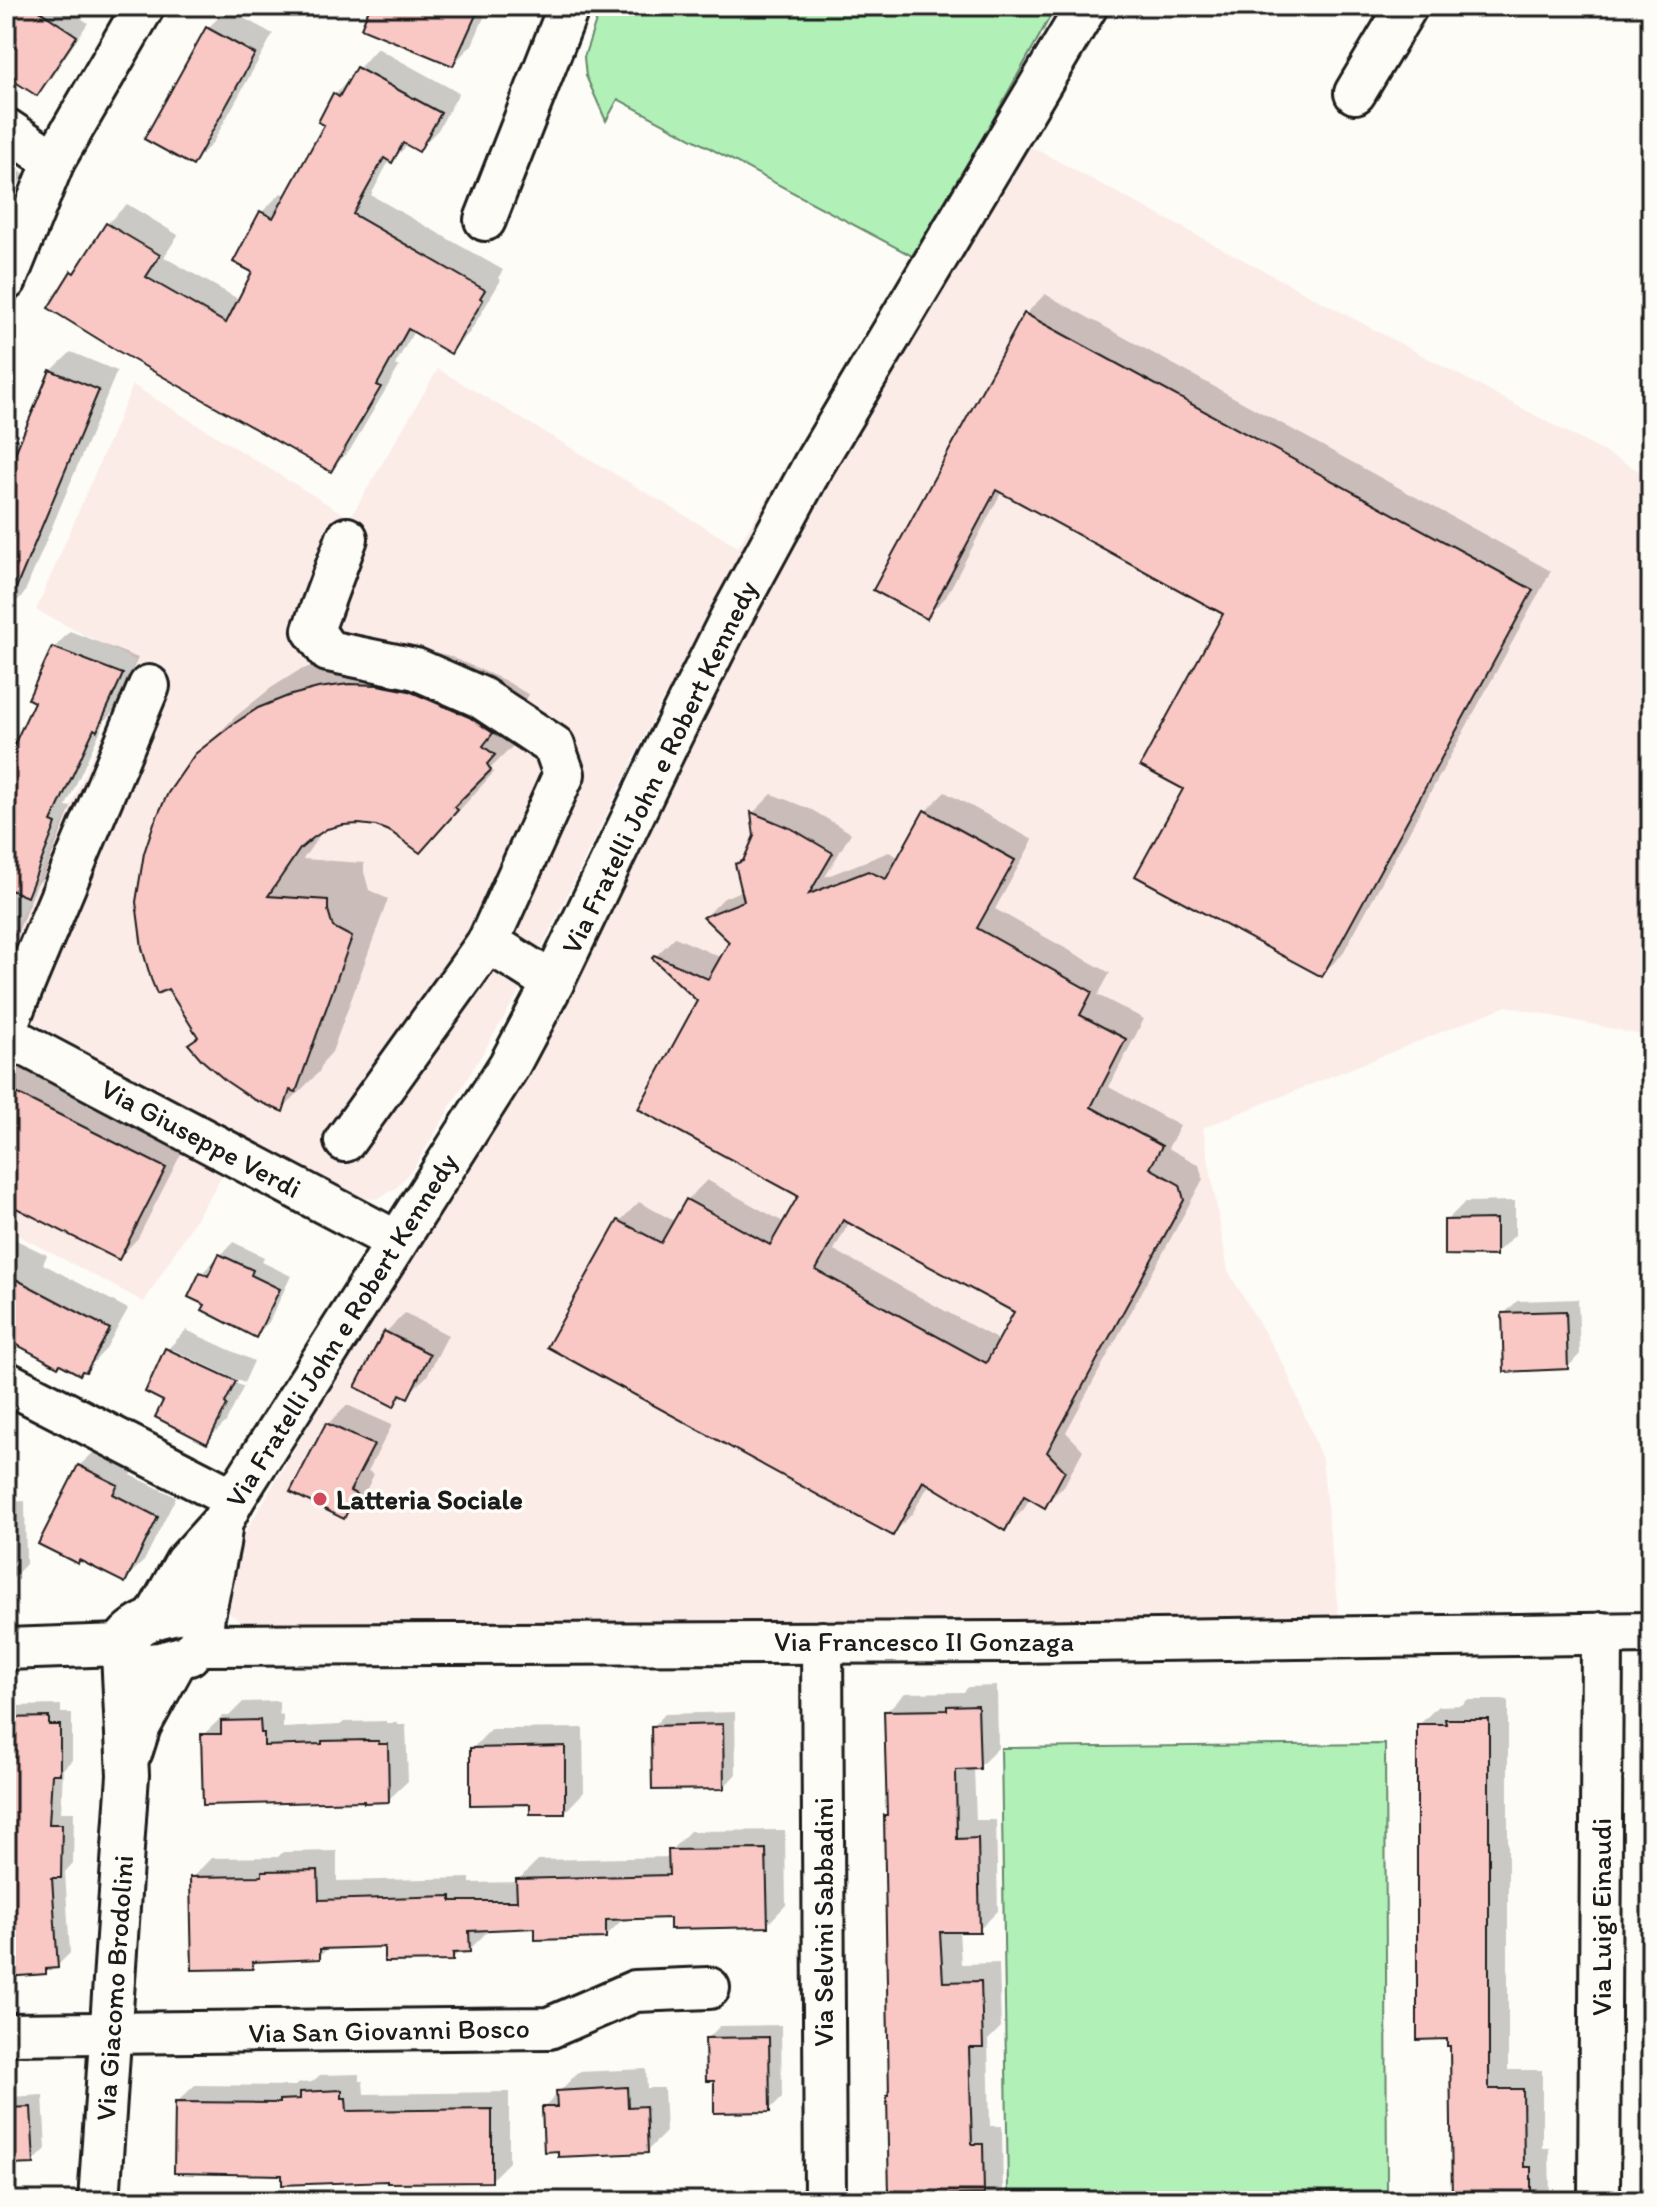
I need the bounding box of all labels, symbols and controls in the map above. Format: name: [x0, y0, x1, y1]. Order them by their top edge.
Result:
street label: Via Fratelli John e Robert Kennedy: [554, 575, 764, 959]
street label: Via Giuseppe Verdi: [95, 1071, 307, 1205]
street label: Via Fratelli John e Robert Kennedy: [218, 1147, 464, 1513]
place label: Latteria Sociale: [336, 1482, 523, 1516]
marker: Latteria Sociale: [311, 1490, 329, 1508]
street label: Via Francesco II Gonzaga: [774, 1624, 1074, 1658]
street label: Via Selvini Sabbadini: [806, 1797, 840, 2047]
street label: Via Luigi Einaudi: [1584, 1818, 1618, 2016]
street label: Via Giacomo Brodolini: [88, 1854, 140, 2122]
street label: Via San Giovanni Bosco: [248, 2011, 530, 2049]

